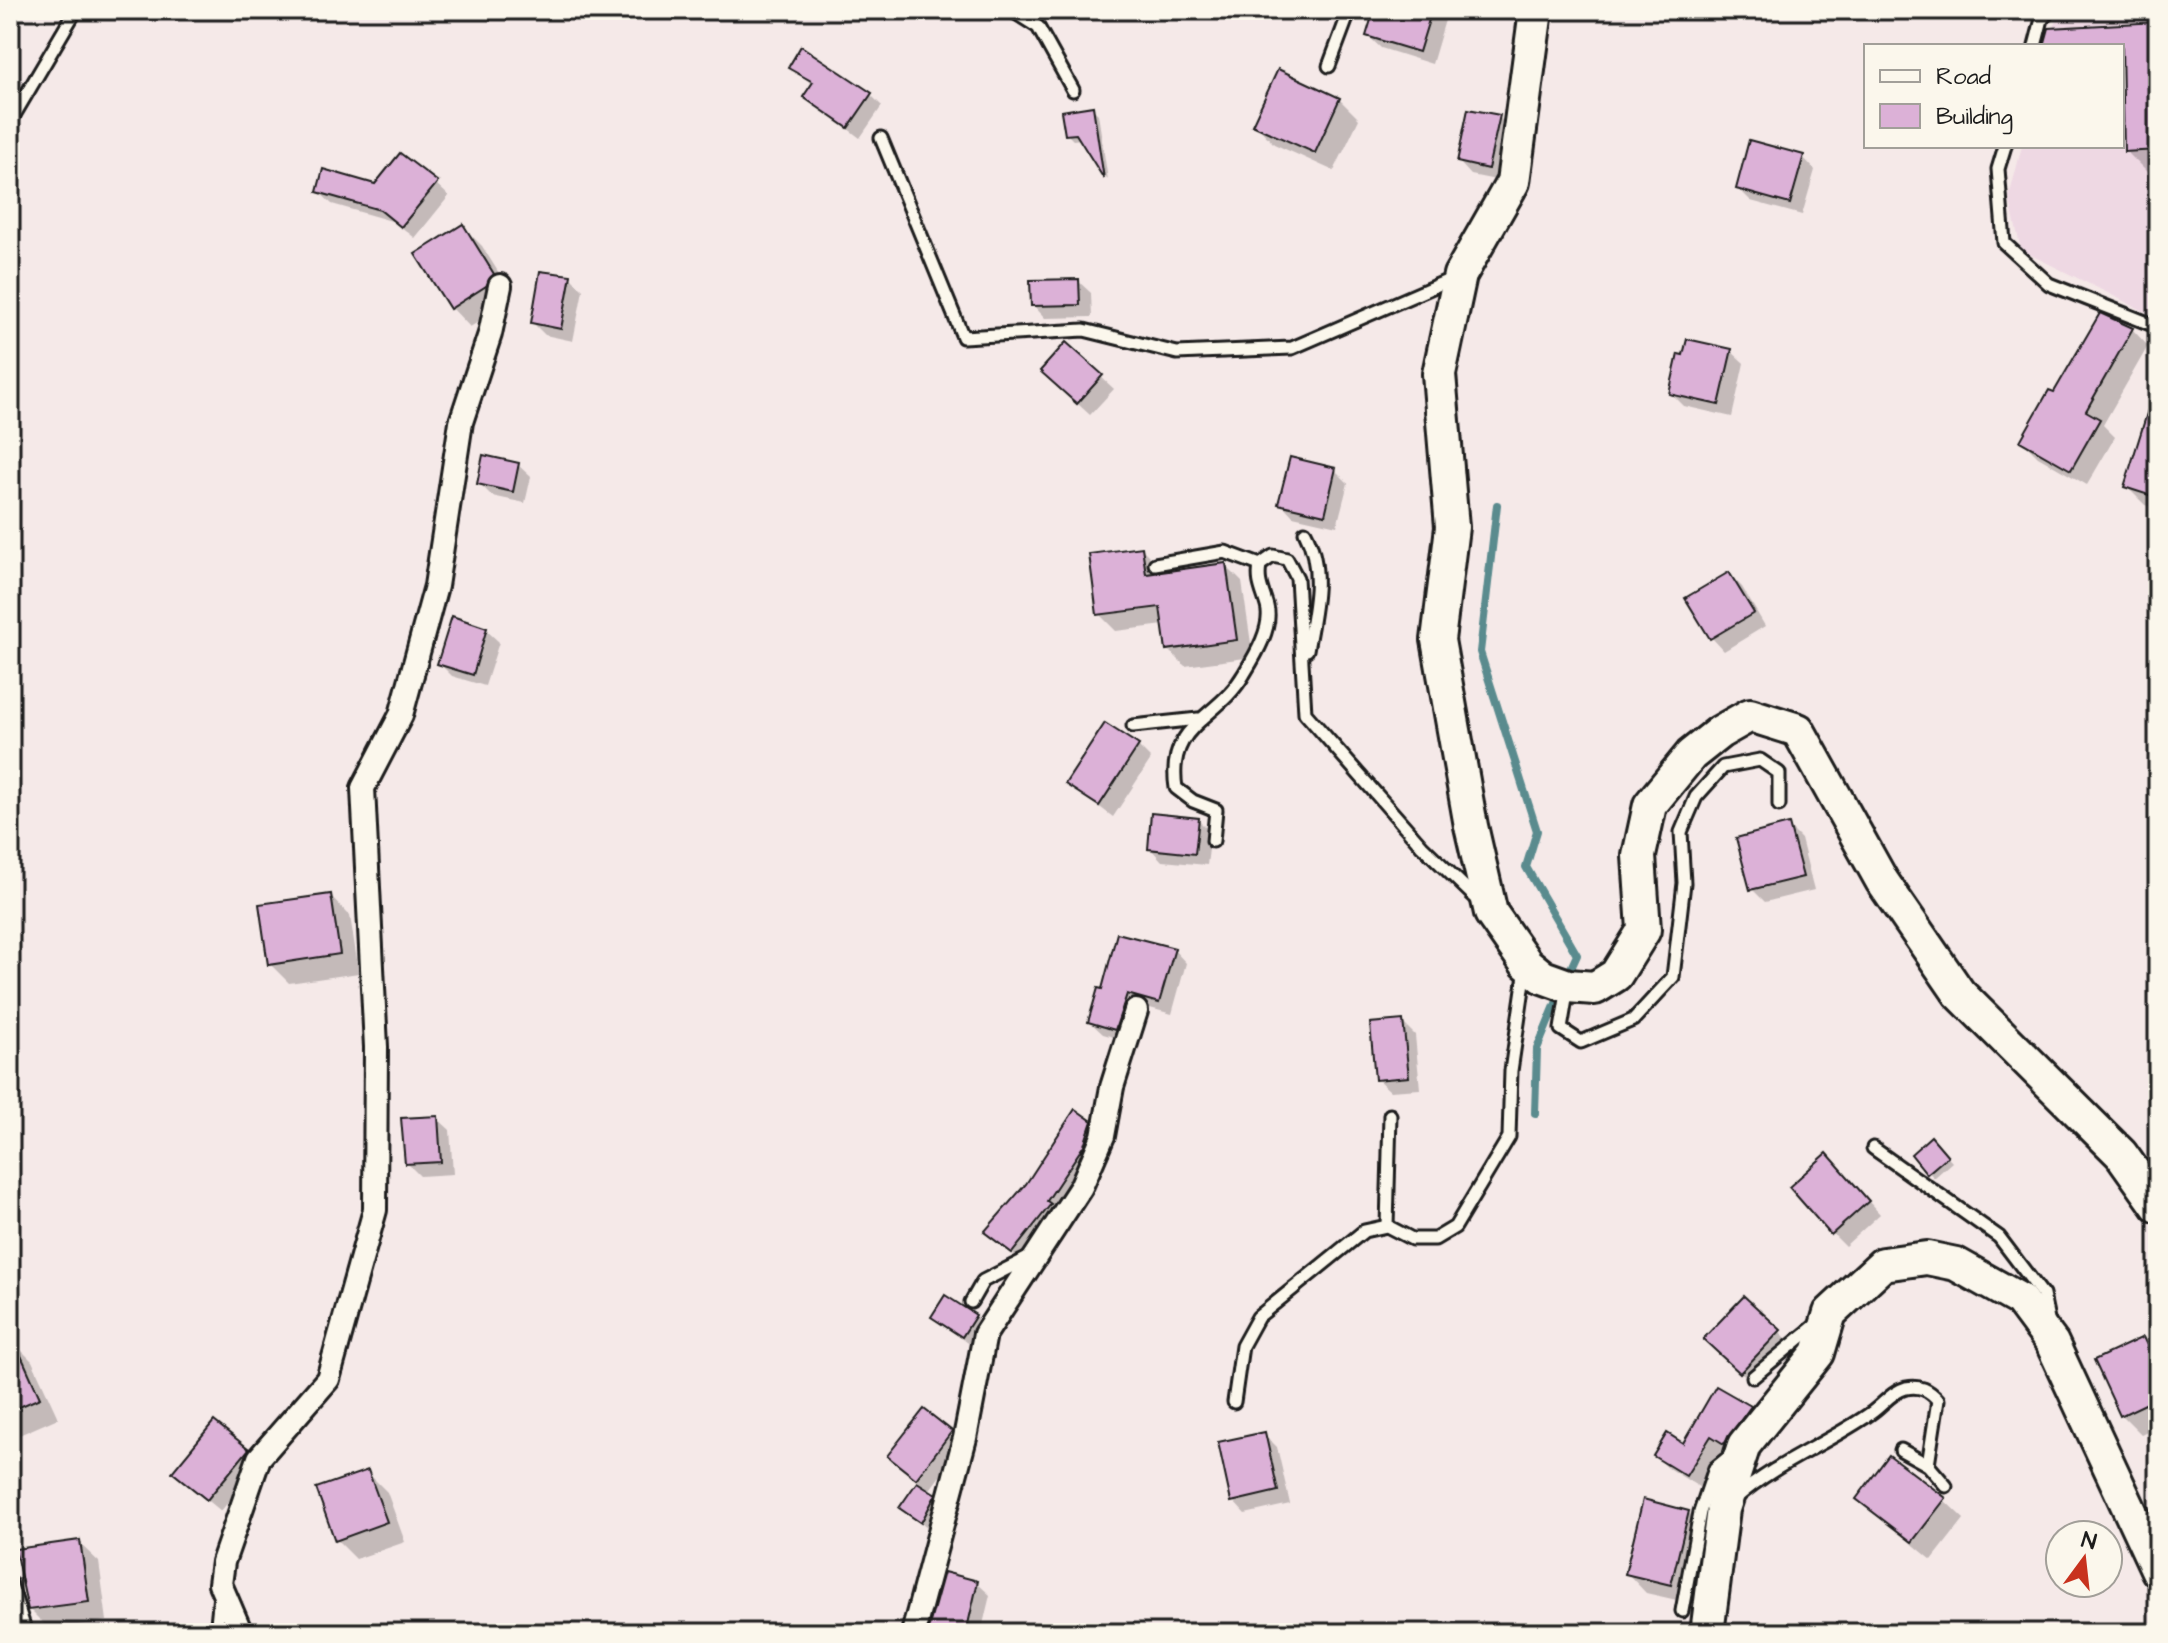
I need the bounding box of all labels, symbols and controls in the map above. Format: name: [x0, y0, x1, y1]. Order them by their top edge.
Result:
legend: [1864, 44, 2124, 148]
text: Road: [1936, 60, 1991, 94]
text: Building: [1936, 100, 2013, 135]
north arrow: [2044, 1519, 2124, 1599]
text: N: [2078, 1524, 2100, 1558]

